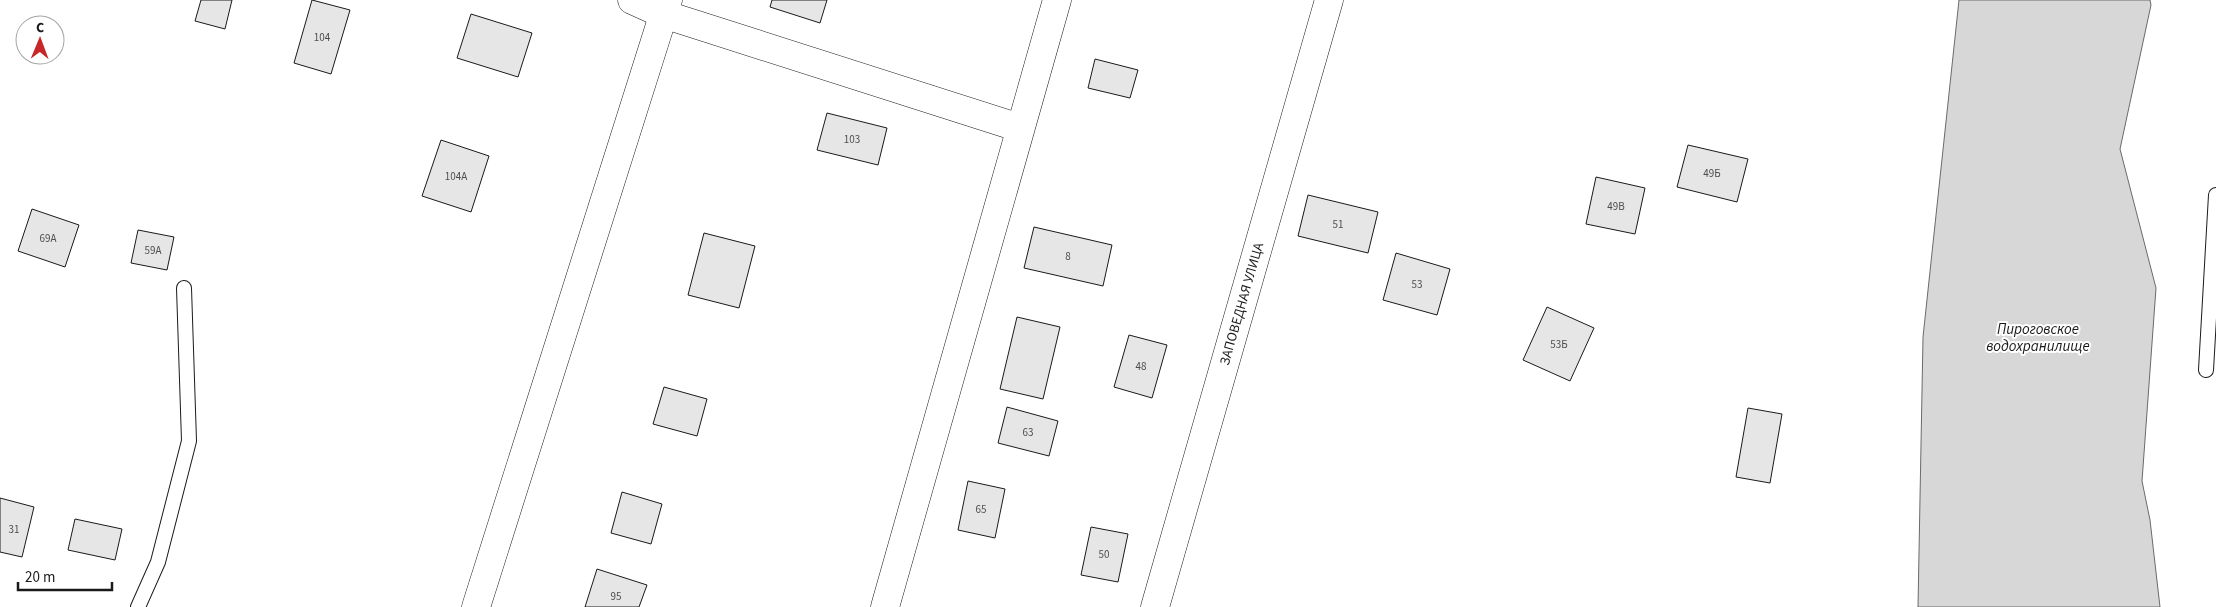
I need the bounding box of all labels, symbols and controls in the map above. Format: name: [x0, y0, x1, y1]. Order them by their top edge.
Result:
north arrow: [15, 15, 65, 65]
text: С: [36, 18, 44, 38]
house number: 104: [314, 30, 331, 45]
house number: 103: [844, 132, 860, 147]
house number: 49Б: [1703, 166, 1721, 181]
house number: 104А: [445, 169, 467, 184]
house number: 49В: [1607, 199, 1625, 214]
house number: 51: [1333, 217, 1343, 232]
house number: 69А: [40, 231, 56, 246]
street label: ЗАПОВЕДНАЯ УЛИЦА: [1215, 240, 1269, 368]
house number: 59А: [145, 243, 161, 258]
house number: 8: [1065, 249, 1071, 264]
house number: 53: [1412, 277, 1422, 292]
water label: Пироговское водохранилище: [1986, 319, 2090, 357]
house number: 53Б: [1550, 337, 1568, 352]
house number: 48: [1136, 359, 1147, 374]
house number: 63: [1023, 425, 1033, 440]
house number: 65: [976, 502, 986, 517]
house number: 31: [9, 522, 19, 537]
house number: 50: [1099, 547, 1109, 562]
scale bar: [18, 560, 111, 592]
text: 20 m: [25, 567, 55, 588]
house number: 95: [611, 589, 621, 604]

